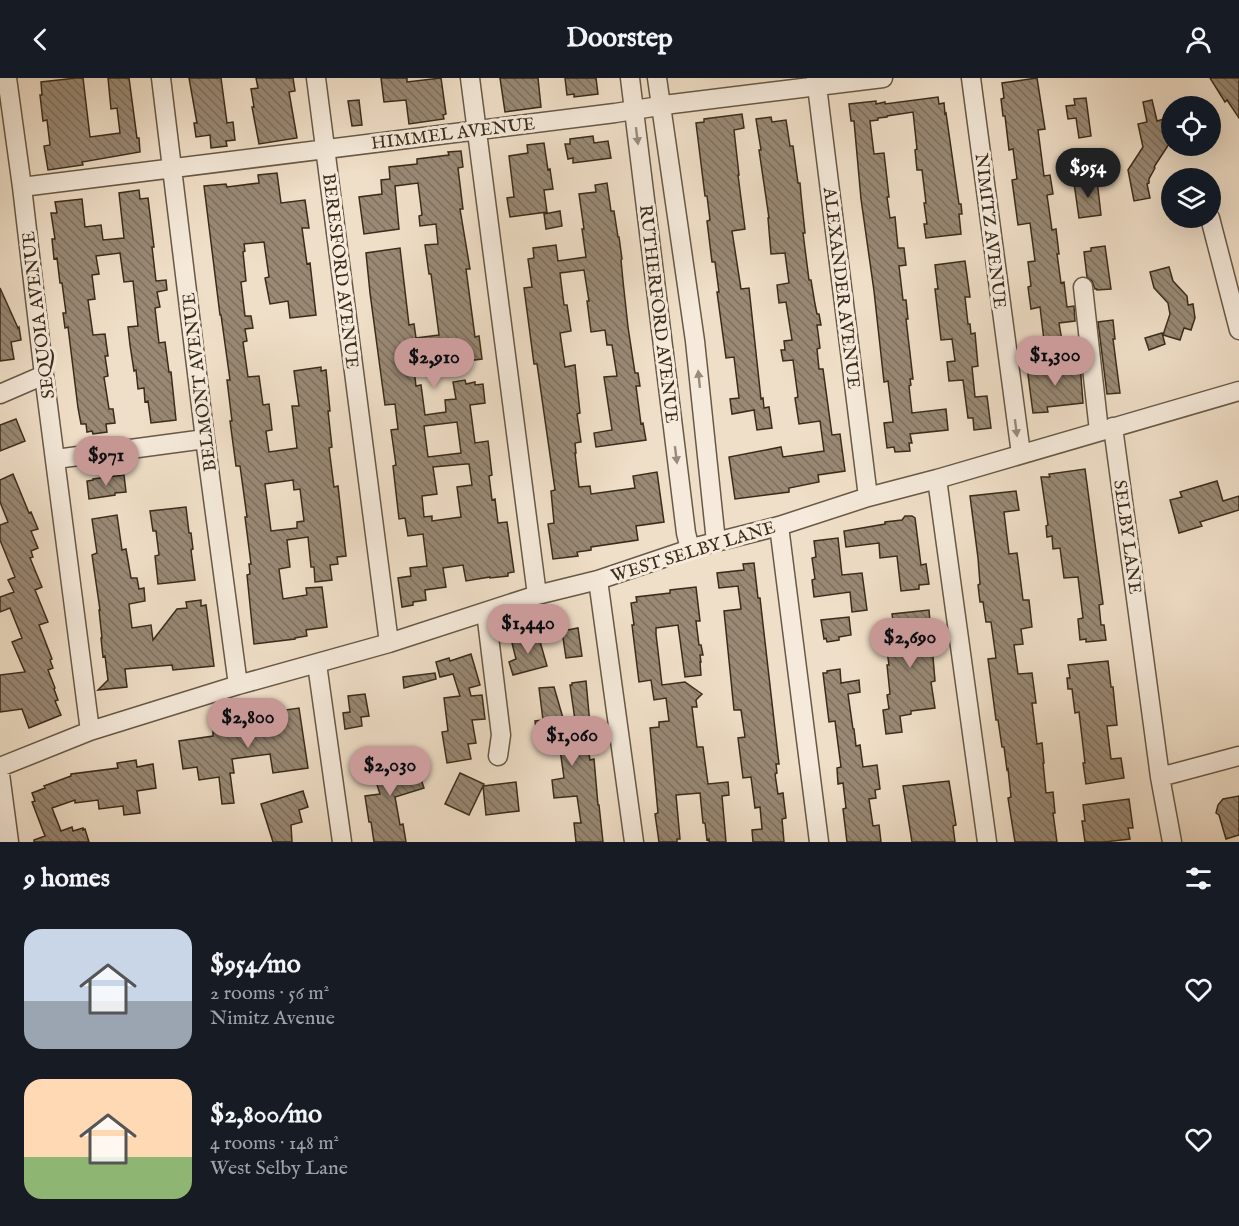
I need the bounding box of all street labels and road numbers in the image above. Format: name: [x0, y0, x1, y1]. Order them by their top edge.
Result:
street label: HIMMEL AVENUE: [370, 113, 537, 156]
street label: NIMITZ AVENUE: [969, 152, 1010, 310]
street label: BERESFORD AVENUE: [316, 172, 363, 370]
street label: ALEXANDER AVENUE: [817, 185, 864, 390]
street label: RUTHERFORD AVENUE: [633, 204, 682, 425]
street label: SEQUOIA AVENUE: [18, 230, 61, 400]
street label: BELMONT AVENUE: [178, 291, 223, 473]
street label: SELBY LANE: [1107, 479, 1146, 596]
street label: WEST SELBY LANE: [608, 516, 779, 588]

